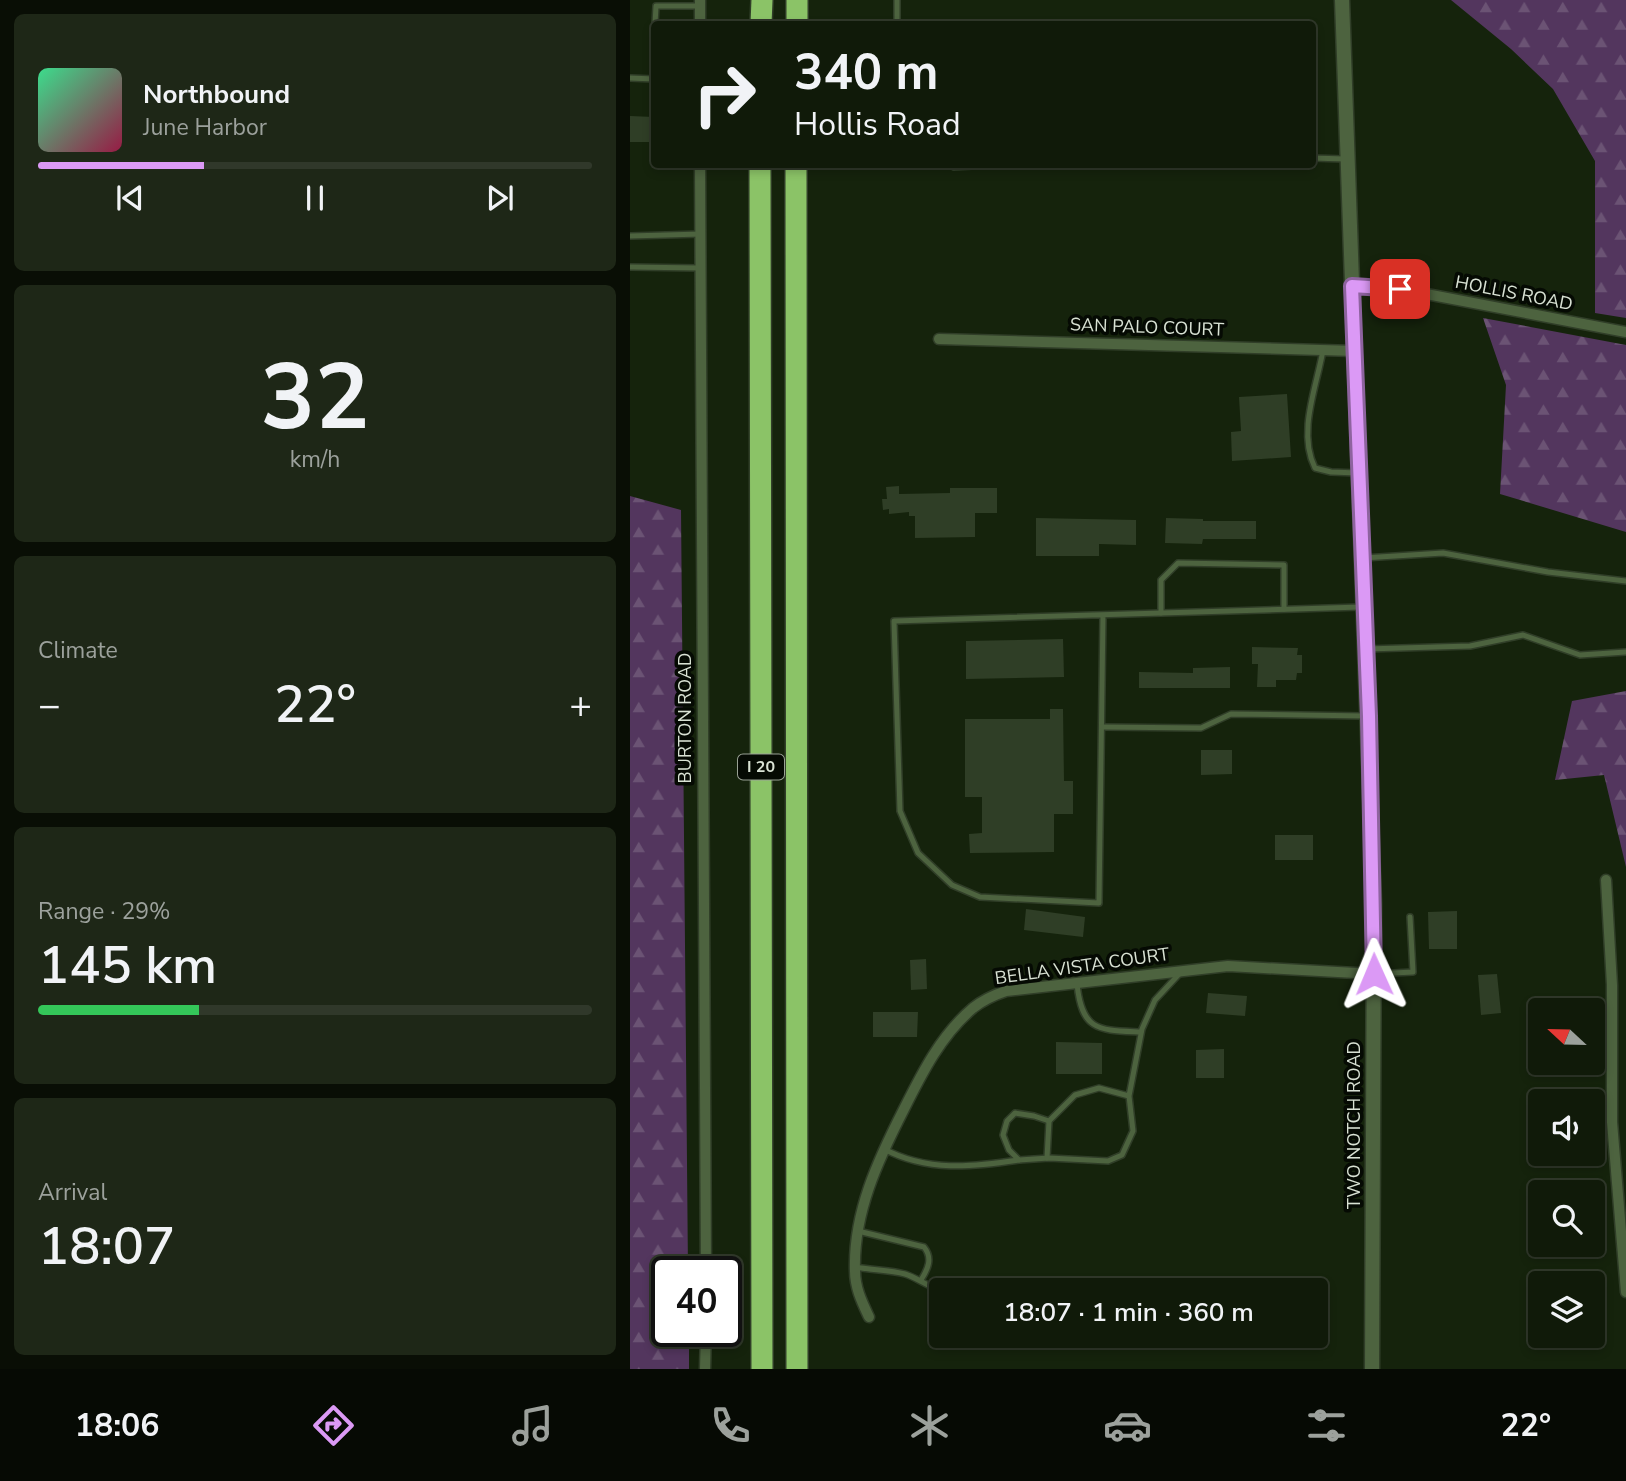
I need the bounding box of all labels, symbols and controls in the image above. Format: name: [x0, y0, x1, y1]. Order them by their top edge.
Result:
text: 340 m: [794, 39, 938, 106]
icon: right: [679, 49, 770, 140]
text: Northbound: [143, 77, 290, 112]
text: Hollis Road: [794, 103, 961, 146]
text: June Harbor: [143, 112, 267, 143]
icon: previous: [111, 179, 149, 217]
icon: pause: [296, 179, 334, 217]
icon: next: [481, 179, 519, 217]
pin: [1370, 259, 1430, 319]
icon: arrive: [1381, 270, 1419, 308]
street label: HOLLIS ROAD: [1453, 270, 1575, 316]
street label: SAN PALO COURT: [1070, 312, 1225, 342]
text: 32: [260, 336, 370, 460]
text: km/h: [290, 444, 340, 475]
text: Climate: [38, 635, 118, 666]
street label: BURTON ROAD: [673, 653, 697, 783]
text: 22°: [274, 669, 356, 740]
text: −: [38, 680, 61, 731]
text: +: [569, 680, 592, 731]
road number: I 20: [738, 754, 784, 780]
text: Range · 29%: [38, 896, 170, 927]
text: 145 km: [38, 930, 217, 1001]
position arrow: [1337, 937, 1411, 1011]
street label: BELLA VISTA COURT: [993, 942, 1171, 990]
north arrow: [1528, 998, 1605, 1074]
map controls: [1528, 998, 1605, 1348]
street label: TWO NOTCH ROAD: [1342, 1041, 1366, 1209]
button: sound: [1528, 1089, 1605, 1166]
text: Arrival: [38, 1177, 107, 1208]
button: search: [1528, 1180, 1605, 1257]
text: 18:07: [38, 1211, 175, 1282]
speed limit sign: 40: [651, 1256, 742, 1347]
button: layers: [1528, 1271, 1605, 1348]
text: 18:07 · 1 min · 360 m: [1003, 1295, 1254, 1330]
icon: directions: [309, 1401, 358, 1450]
icon: music: [508, 1401, 557, 1450]
icon: phone: [706, 1401, 755, 1450]
icon: climate: [905, 1401, 954, 1450]
icon: car: [1103, 1401, 1152, 1450]
icon: filters: [1302, 1401, 1351, 1450]
text: 18:06: [75, 1404, 160, 1447]
text: 22°: [1501, 1404, 1551, 1447]

